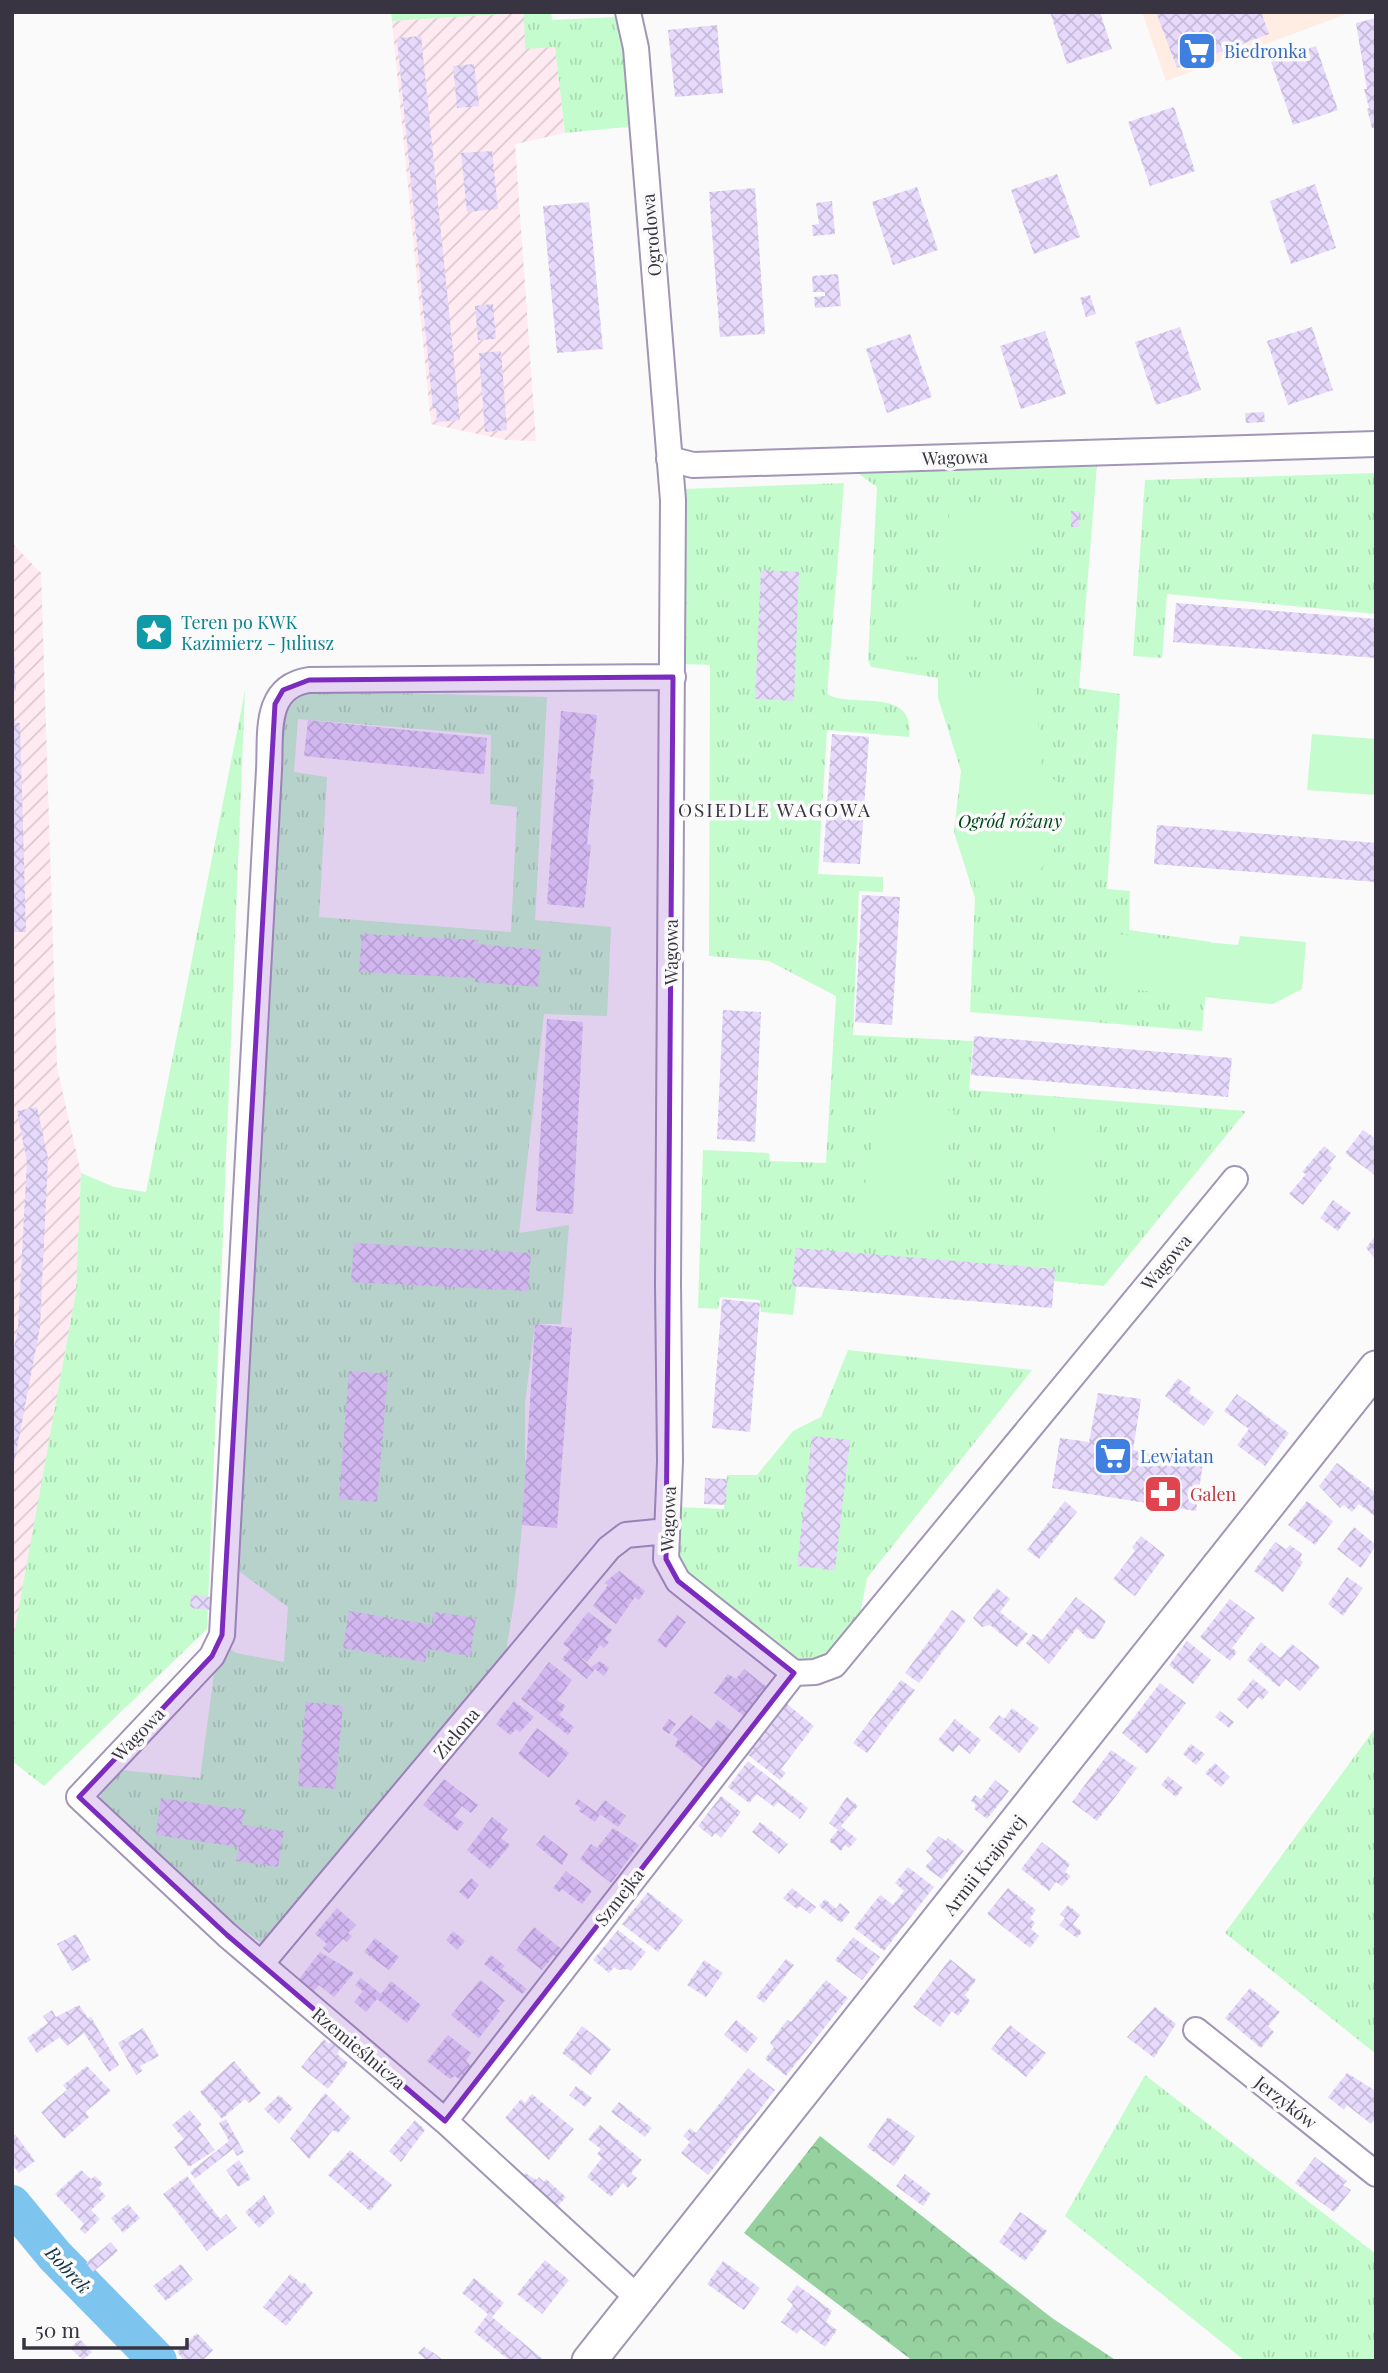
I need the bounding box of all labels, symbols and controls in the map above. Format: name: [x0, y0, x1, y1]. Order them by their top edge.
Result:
supermarket icon: Biedronka: [1176, 30, 1218, 72]
place label: Biedronka: [1224, 39, 1307, 63]
street label: Ogrodowa: [635, 193, 667, 277]
street label: Wagowa: [921, 444, 988, 470]
place label: Teren po KWK Kazimierz - Juliusz: [181, 610, 334, 655]
place icon: Teren po KWK Kazimierz - Juliusz: [133, 611, 175, 653]
district label: OSIEDLE WAGOWA: [678, 796, 872, 822]
park label: Ogród różany: [958, 809, 1062, 833]
street label: Wagowa: [659, 919, 683, 986]
street label: Wagowa: [1135, 1229, 1196, 1296]
supermarket icon: Lewiatan: [1092, 1435, 1134, 1477]
place label: Lewiatan: [1140, 1444, 1214, 1468]
pharmacy icon: Galen: [1142, 1473, 1184, 1515]
place label: Galen: [1190, 1482, 1237, 1506]
street label: Wagowa: [655, 1486, 681, 1553]
street label: Wagowa: [106, 1702, 170, 1767]
street label: Zielona: [428, 1702, 484, 1764]
street label: Armii Krajowej: [937, 1810, 1031, 1921]
street label: Szmejka: [589, 1863, 649, 1931]
street label: Rzemieślnicza: [307, 2002, 411, 2094]
street label: Jerzyków: [1249, 2069, 1322, 2134]
water label: Bobrek: [40, 2239, 98, 2299]
scale bar: [24, 2306, 187, 2350]
text: 50 m: [35, 2315, 81, 2343]

